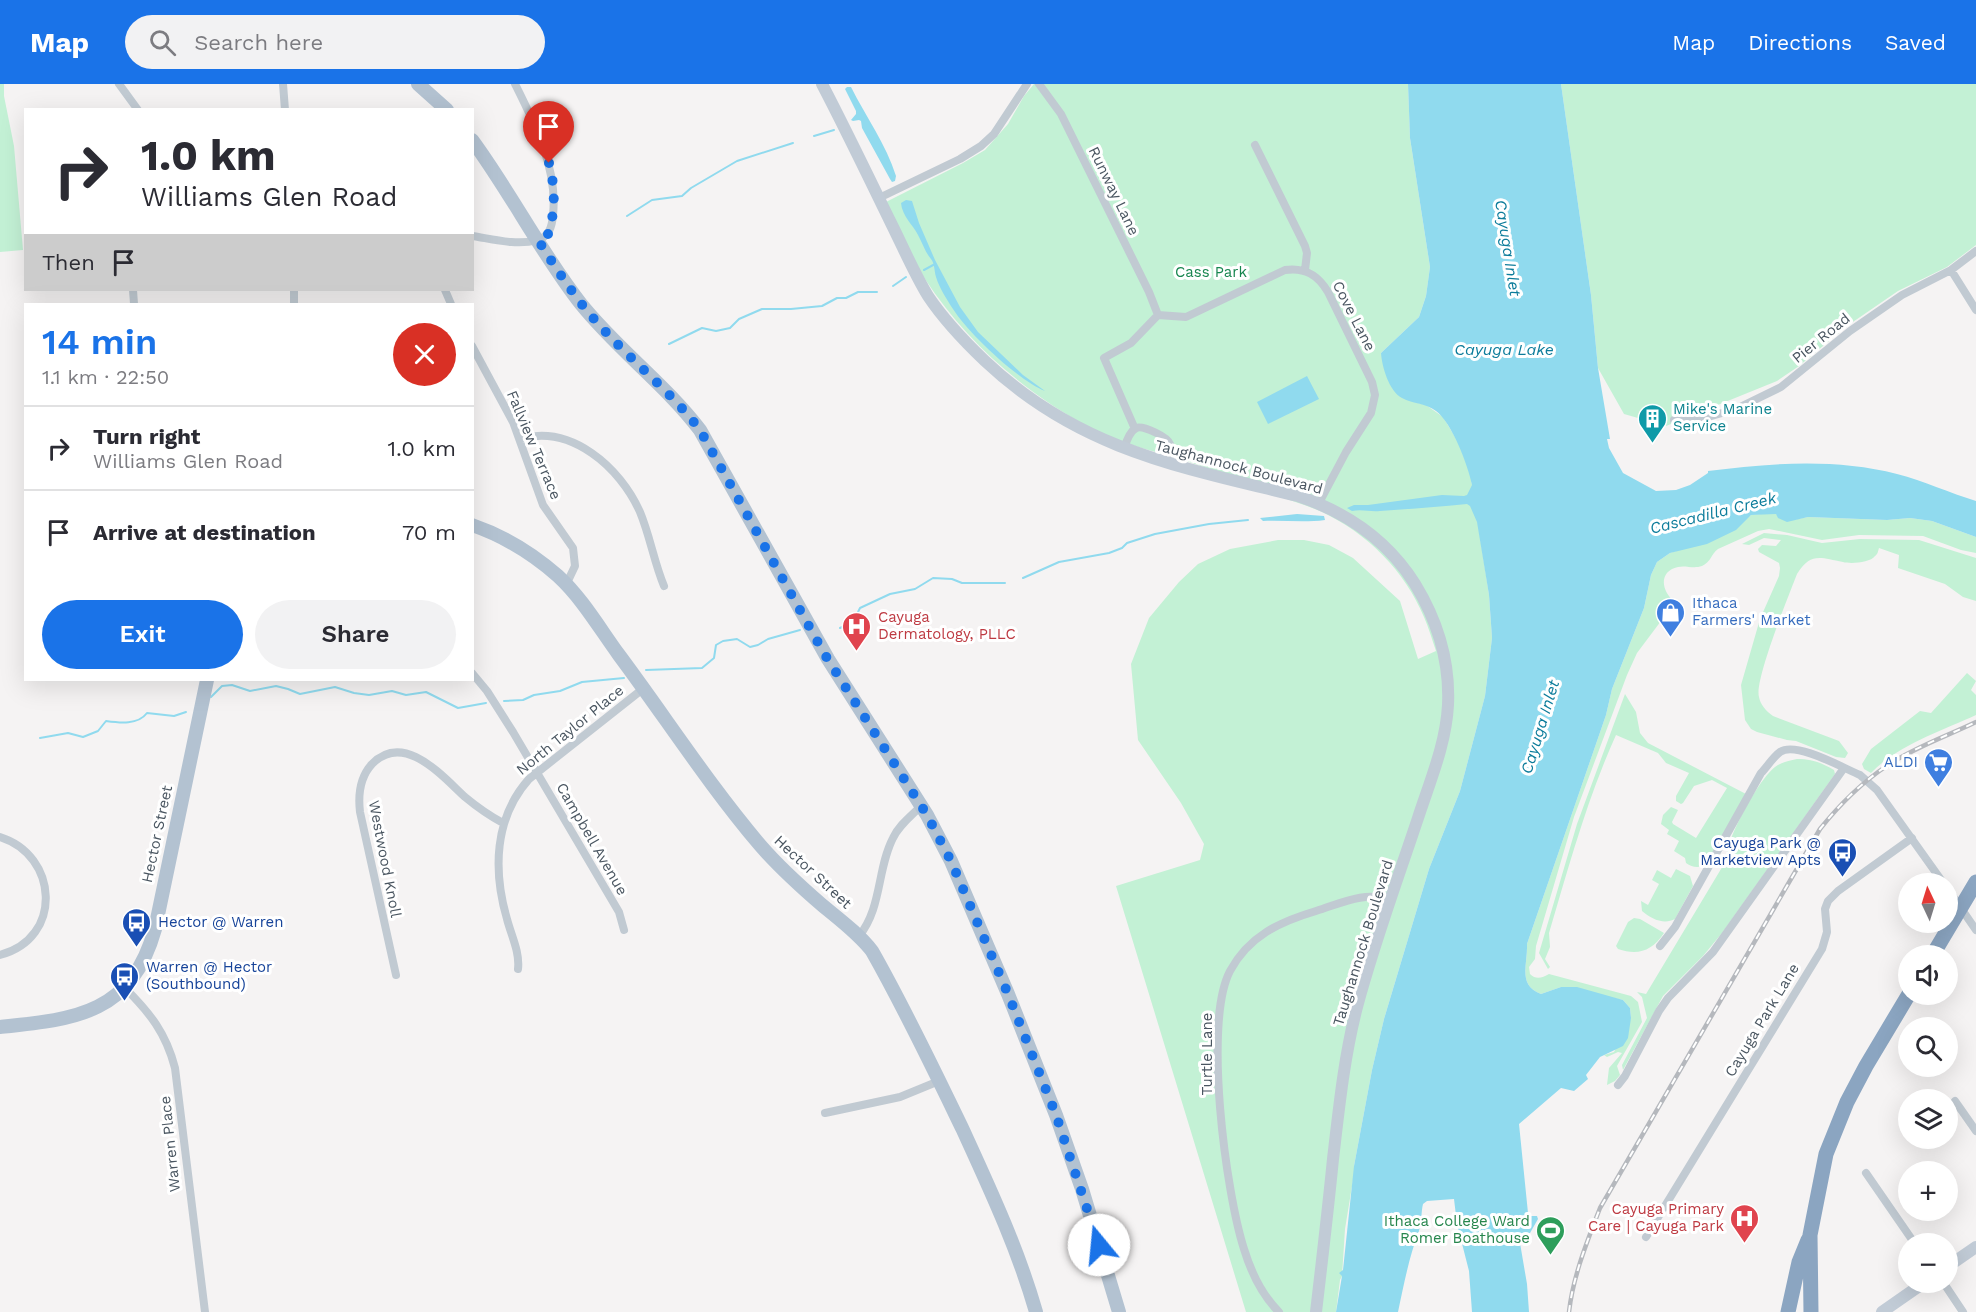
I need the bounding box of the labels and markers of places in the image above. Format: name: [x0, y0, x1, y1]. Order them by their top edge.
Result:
pin: [523, 101, 574, 163]
place label: Mike's Marine Service: [1673, 400, 1772, 435]
building icon: Mike's Marine Service: [1636, 402, 1668, 444]
place label: Ithaca Farmers' Market: [1692, 594, 1811, 629]
shop icon: Ithaca Farmers' Market: [1655, 596, 1687, 638]
place label: Cayuga Dermatology, PLLC: [878, 608, 1016, 643]
hospital icon: Cayuga Dermatology, PLLC: [841, 610, 873, 652]
supermarket icon: ALDI: [1923, 746, 1955, 788]
place label: ALDI: [1884, 753, 1918, 771]
place label: Cayuga Park @ Marketview Apts: [1700, 834, 1821, 869]
bus stop icon: Cayuga Park @ Marketview Apts: [1826, 836, 1858, 878]
bus stop icon: Hector @ Warren: [121, 906, 153, 948]
place label: Hector @ Warren: [158, 913, 284, 931]
place label: Warren @ Hector (Southbound): [146, 958, 272, 993]
bus stop icon: Warren @ Hector (Southbound): [109, 960, 141, 1002]
place label: Cayuga Primary Care | Cayuga Park: [1588, 1200, 1724, 1235]
hospital icon: Cayuga Primary Care | Cayuga Park: [1729, 1202, 1761, 1244]
place label: Ithaca College Ward Romer Boathouse: [1384, 1212, 1530, 1247]
sports icon: Ithaca College Ward Romer Boathouse: [1535, 1214, 1567, 1256]

